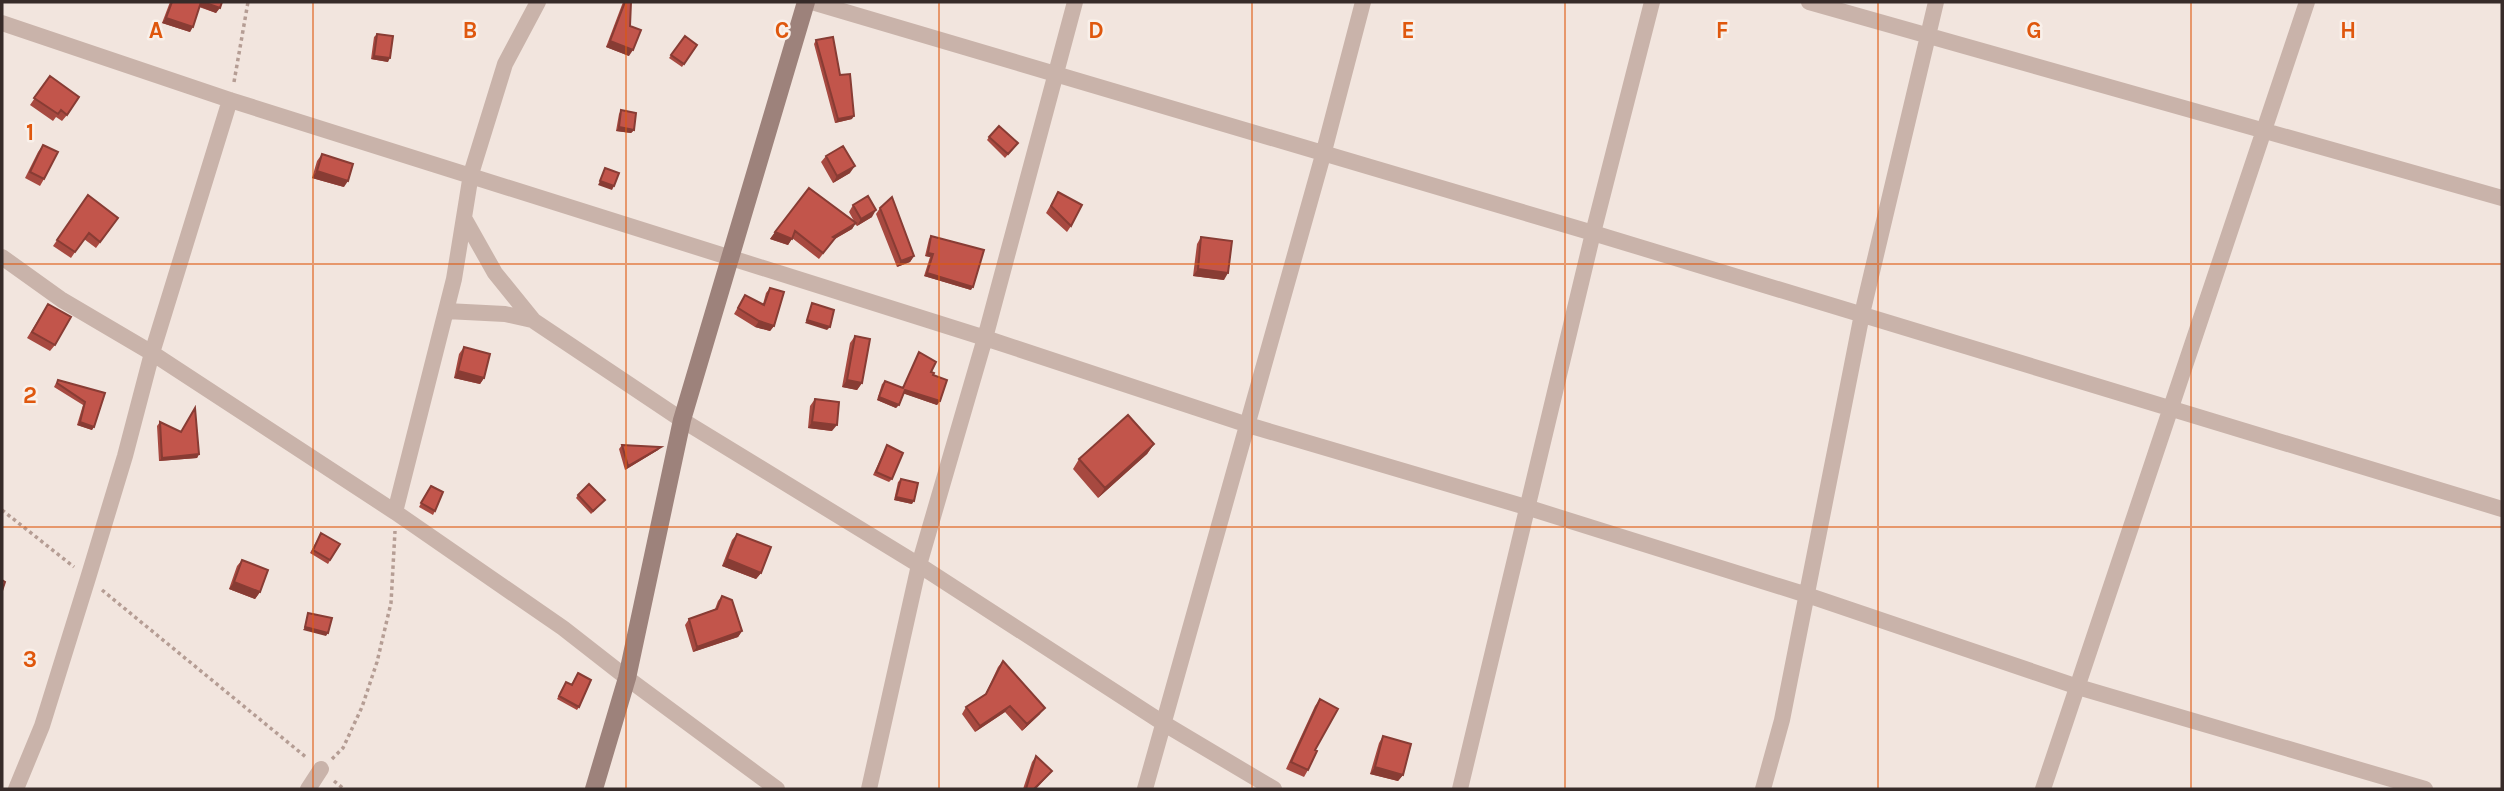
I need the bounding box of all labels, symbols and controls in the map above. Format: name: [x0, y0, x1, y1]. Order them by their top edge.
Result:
text: A: [149, 17, 163, 44]
text: B: [463, 17, 477, 44]
text: C: [775, 17, 789, 44]
text: D: [1088, 17, 1104, 44]
text: E: [1401, 17, 1415, 44]
text: F: [1716, 17, 1728, 44]
text: G: [2026, 17, 2042, 44]
text: H: [2340, 17, 2356, 44]
text: 1: [26, 119, 34, 146]
text: 2: [23, 382, 37, 409]
text: 3: [23, 646, 37, 673]

